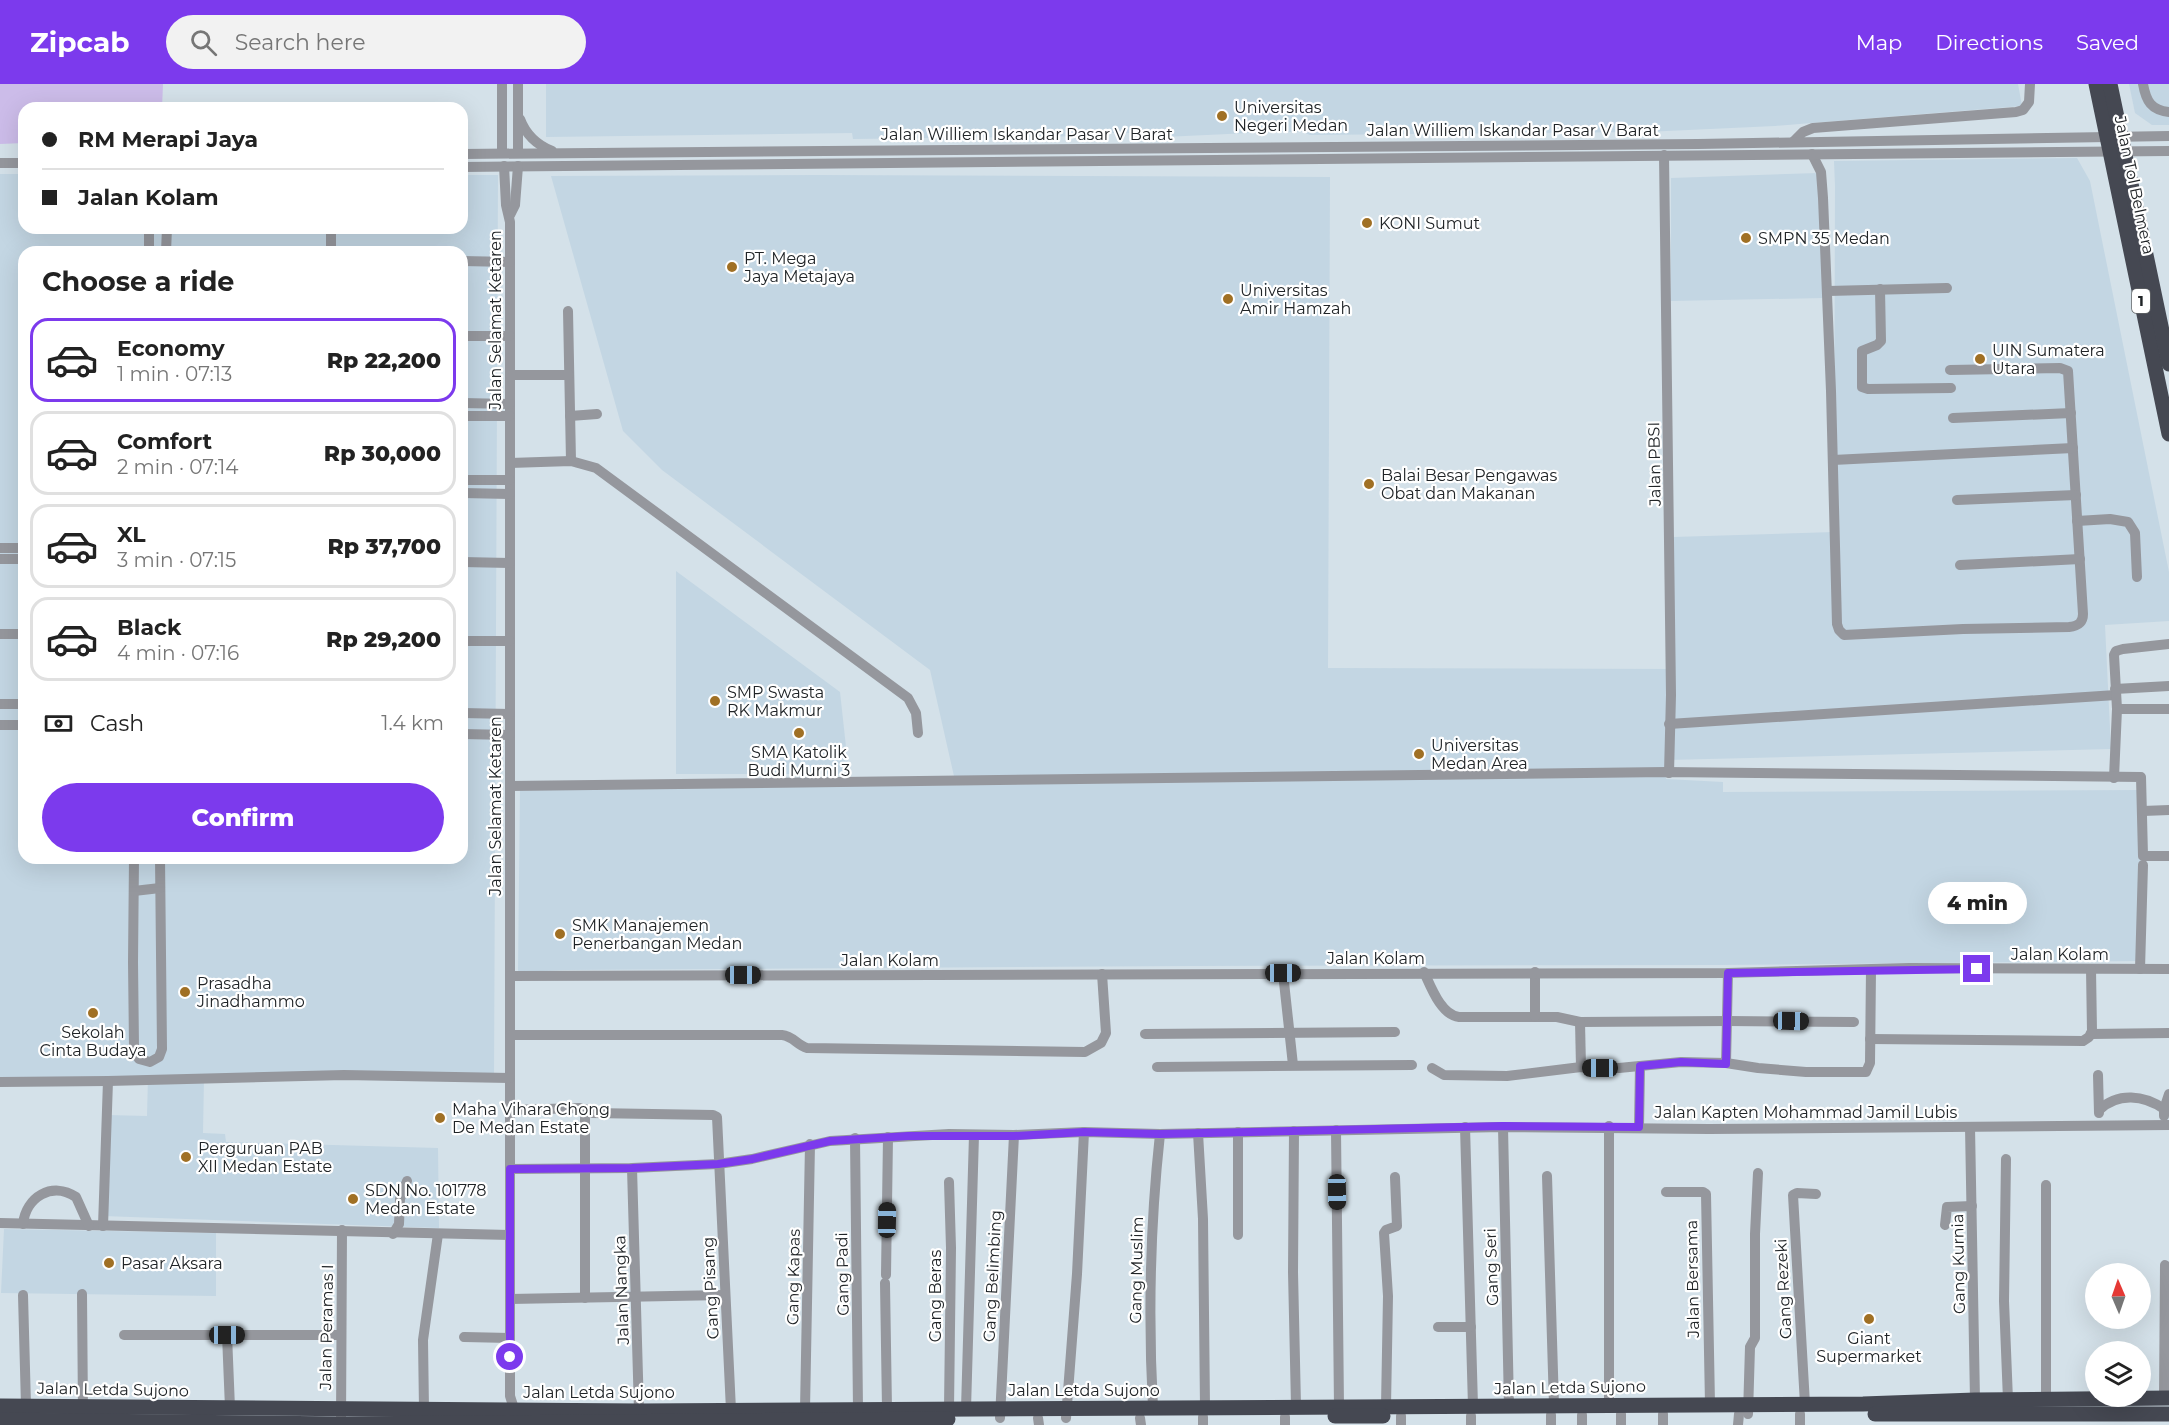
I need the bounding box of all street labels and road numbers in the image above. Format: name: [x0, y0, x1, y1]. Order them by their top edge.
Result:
street label: Jalan Tol Belmera: [2110, 113, 2158, 256]
street label: Jalan Williem Iskandar Pasar V Barat: [1366, 121, 1660, 140]
street label: Jalan Williem Iskandar Pasar V Barat: [880, 125, 1174, 144]
street label: Jalan Selamat Ketaren: [486, 230, 505, 411]
road number: 1: [2132, 289, 2150, 313]
street label: Jalan PBSI: [1644, 422, 1665, 507]
street label: Jalan Selamat Ketaren: [486, 716, 505, 897]
street label: Jalan Kolam: [2010, 945, 2109, 964]
street label: Jalan Kolam: [1326, 949, 1425, 968]
street label: Jalan Kolam: [840, 951, 939, 970]
street label: Jalan Kapten Mohammad Jamil Lubis: [1654, 1103, 1958, 1122]
street label: Gang Belimbing: [980, 1210, 1005, 1342]
street label: Gang Kurnia: [1948, 1214, 1969, 1314]
street label: Gang Muslim: [1126, 1216, 1147, 1324]
street label: Jalan Bersama: [1682, 1220, 1703, 1339]
street label: Gang Kapas: [783, 1228, 804, 1325]
street label: Gang Seri: [1481, 1228, 1502, 1306]
street label: Gang Padi: [832, 1232, 853, 1316]
street label: Jalan Nangka: [610, 1235, 633, 1346]
street label: Gang Pisang: [698, 1236, 723, 1340]
street label: Gang Rezeki: [1771, 1238, 1796, 1340]
street label: Gang Beras: [926, 1250, 945, 1342]
street label: Jalan Peramas I: [316, 1264, 337, 1391]
street label: Jalan Letda Sujono: [1493, 1377, 1646, 1398]
street label: Jalan Letda Sujono: [36, 1379, 189, 1400]
street label: Jalan Letda Sujono: [1007, 1381, 1160, 1400]
street label: Jalan Letda Sujono: [522, 1383, 675, 1402]

